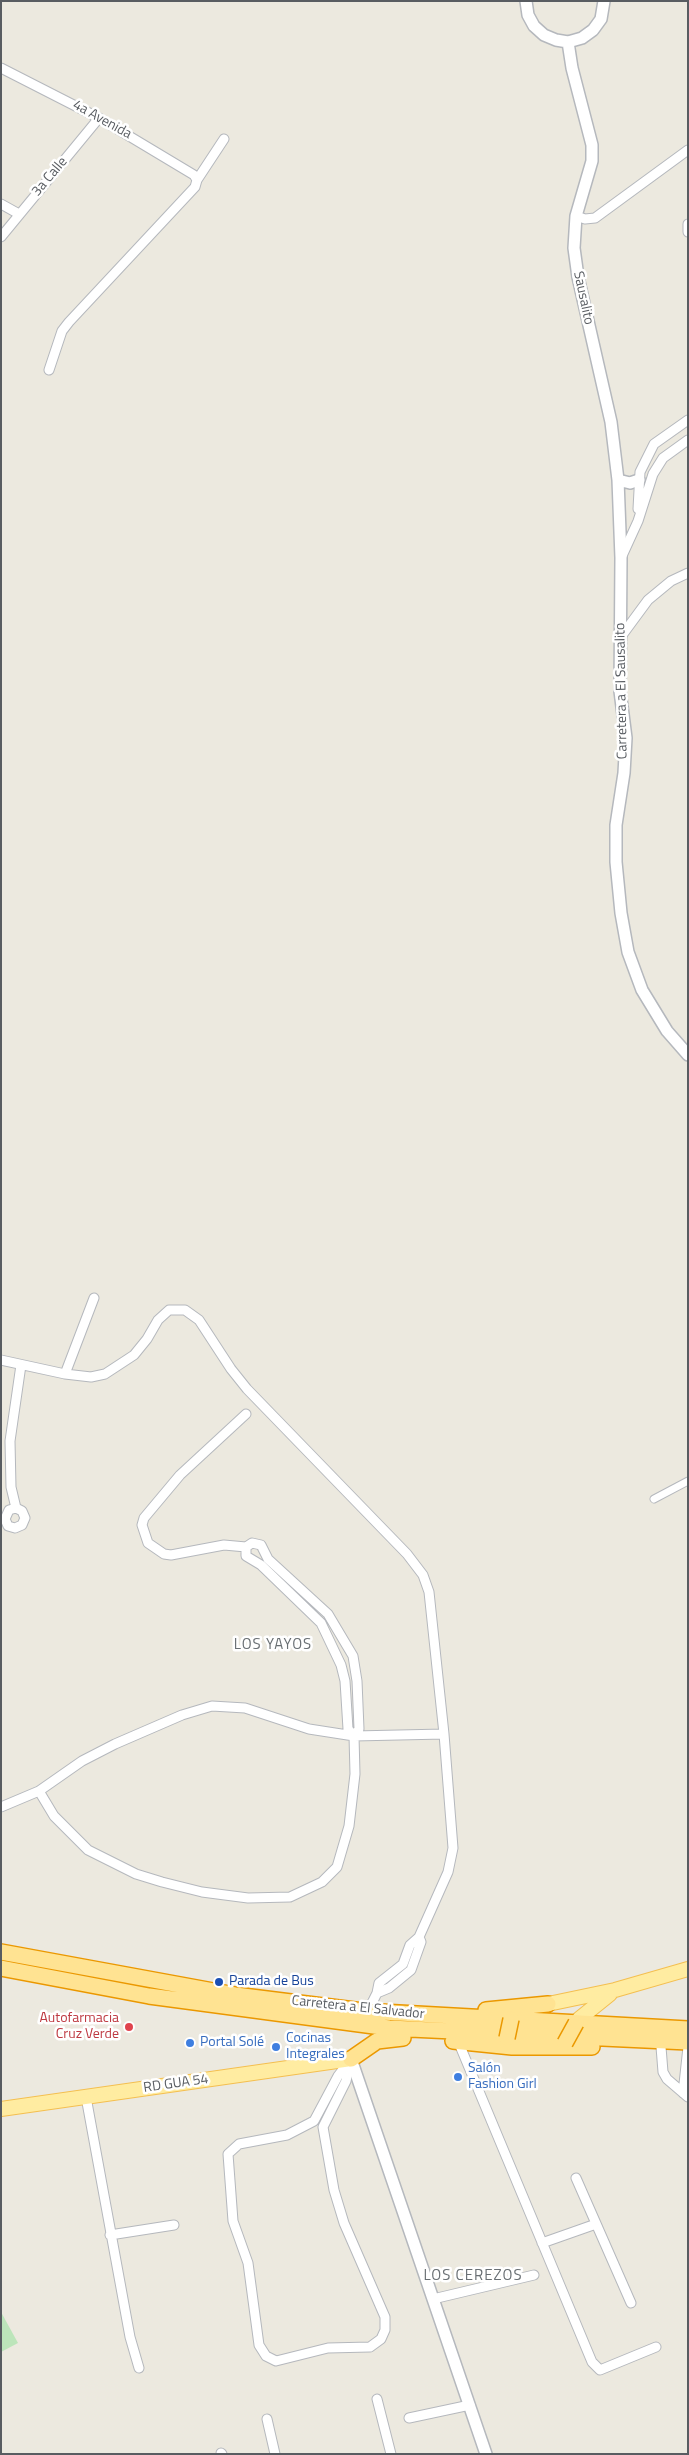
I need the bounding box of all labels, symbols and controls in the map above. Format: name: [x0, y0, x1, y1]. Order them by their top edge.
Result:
street label: 4a Avenida: [70, 97, 134, 143]
street label: 3a Calle: [29, 154, 71, 200]
street label: Sausalito: [569, 270, 597, 326]
street label: Carretera a El Sausalito: [612, 623, 632, 759]
district label: LOS YAYOS: [233, 1636, 313, 1654]
place label: Parada de Bus: [229, 1974, 314, 1990]
marker: Parada de Bus: [213, 1976, 225, 1988]
street label: Carretera a El Salvador: [291, 1993, 425, 2023]
place label: Autofarmacia Cruz Verde: [40, 2011, 119, 2044]
marker: Autofarmacia Cruz Verde: [123, 2021, 135, 2033]
place label: Cocinas Integrales: [286, 2031, 345, 2064]
place label: Portal Solé: [200, 2035, 264, 2051]
marker: Portal Solé: [184, 2037, 196, 2049]
marker: Cocinas Integrales: [270, 2041, 282, 2053]
place label: Salón Fashion Girl: [468, 2061, 537, 2094]
street label: RD GUA 54: [142, 2071, 210, 2097]
marker: Salón Fashion Girl: [452, 2071, 464, 2083]
district label: LOS CEREZOS: [422, 2267, 524, 2285]

